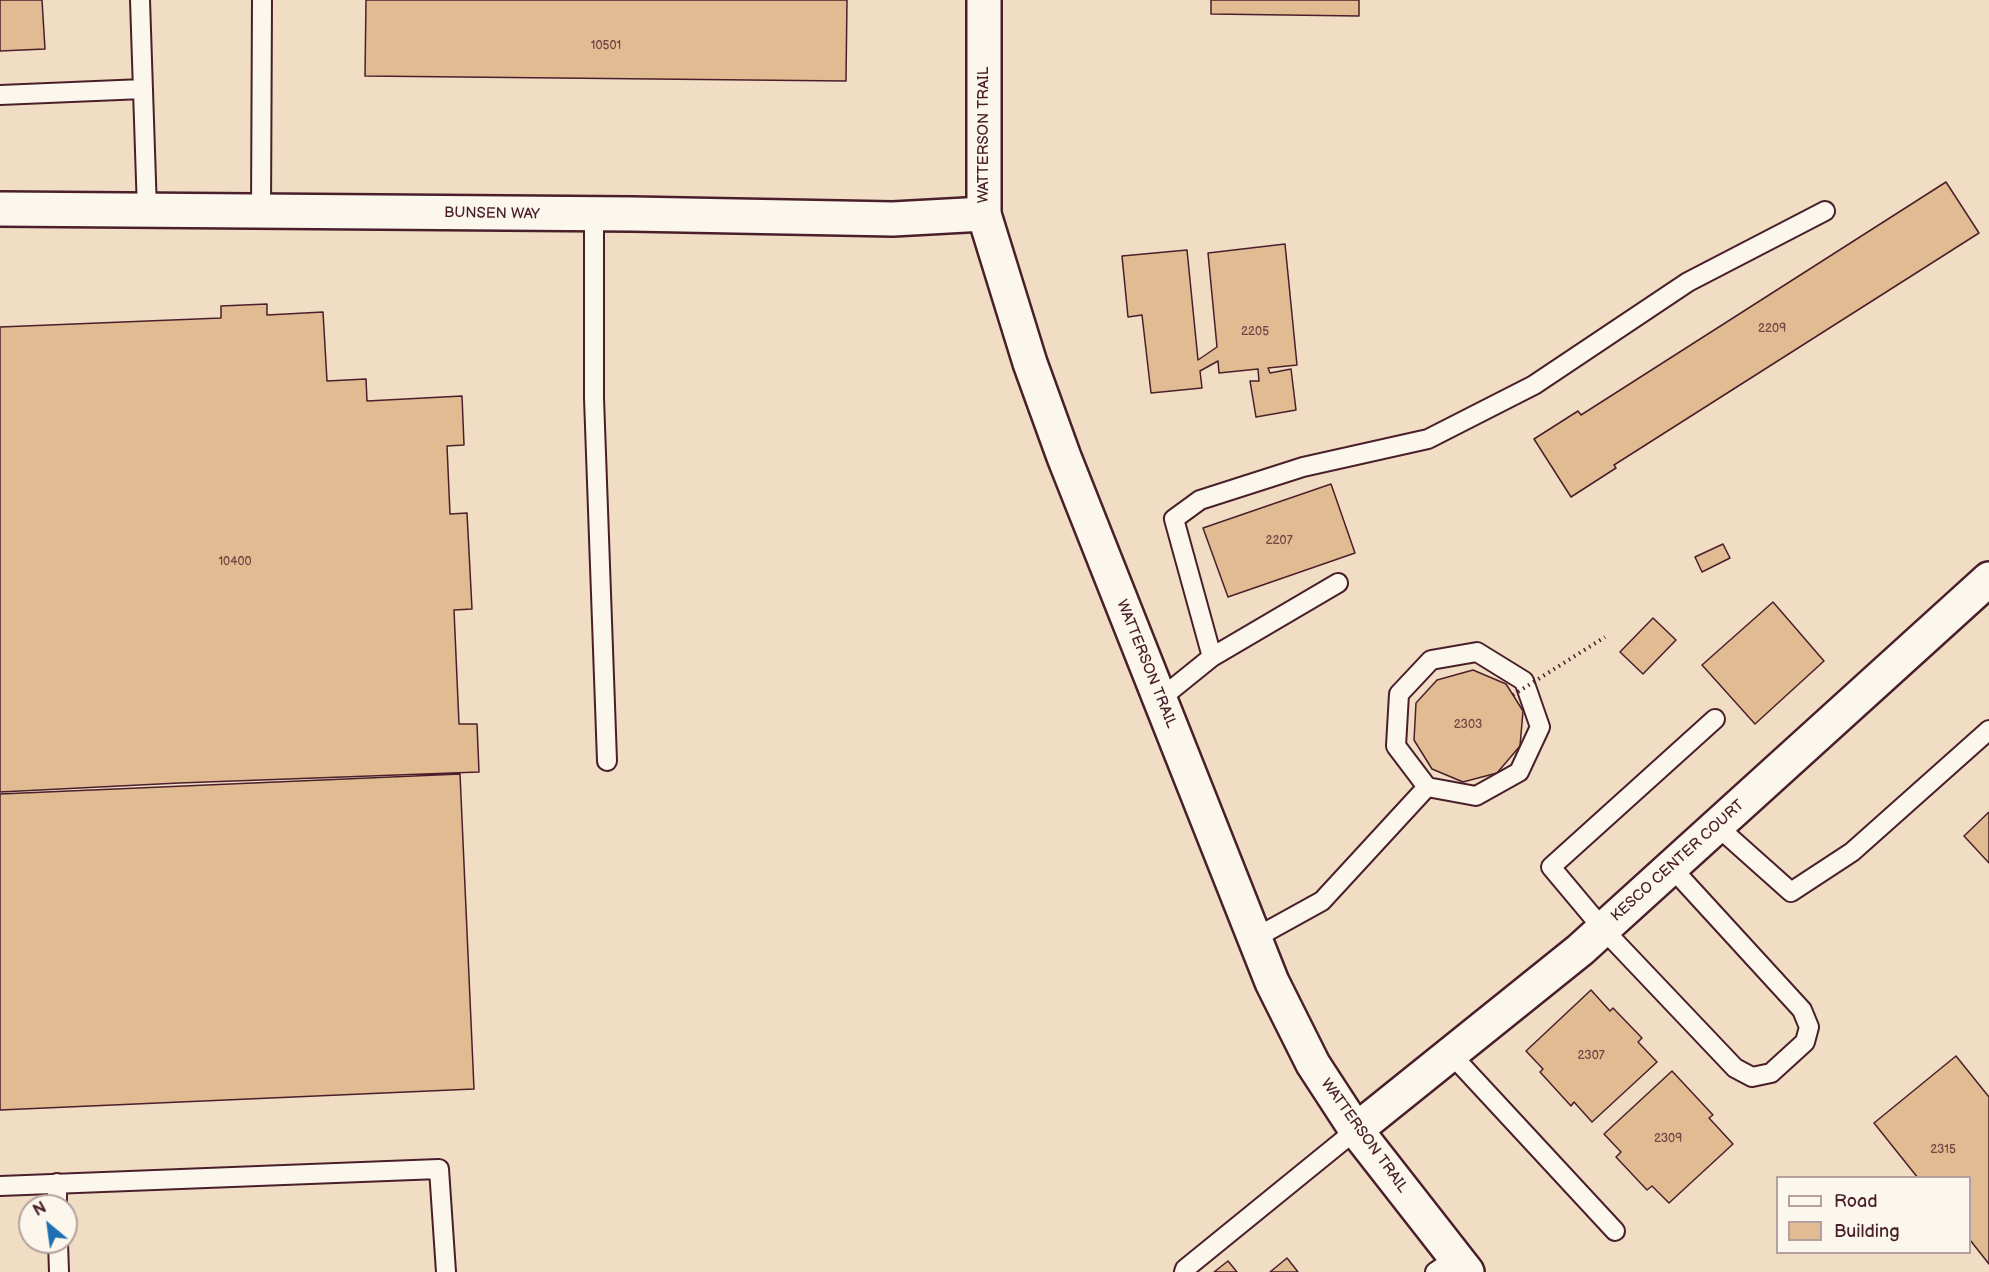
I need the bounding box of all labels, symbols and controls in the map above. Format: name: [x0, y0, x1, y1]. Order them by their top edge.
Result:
house number: 10501: [591, 39, 621, 53]
street label: WATTERSON TRAIL: [975, 67, 993, 203]
street label: BUNSEN WAY: [444, 204, 540, 224]
house number: 2209: [1758, 322, 1786, 336]
house number: 2205: [1241, 325, 1269, 339]
house number: 2207: [1265, 534, 1293, 548]
house number: 10400: [218, 555, 252, 569]
street label: WATTERSON TRAIL: [1112, 597, 1180, 731]
house number: 2303: [1454, 718, 1482, 732]
street label: KESCO CENTER COURT: [1608, 796, 1748, 926]
house number: 2307: [1577, 1049, 1605, 1063]
street label: WATTERSON TRAIL: [1317, 1075, 1411, 1197]
house number: 2309: [1654, 1132, 1682, 1146]
house number: 2315: [1930, 1143, 1956, 1157]
legend: [1776, 1176, 1971, 1254]
text: Road: [1834, 1191, 1878, 1212]
north arrow: [18, 1194, 78, 1254]
text: N: [30, 1198, 50, 1221]
text: Building: [1834, 1221, 1900, 1242]

